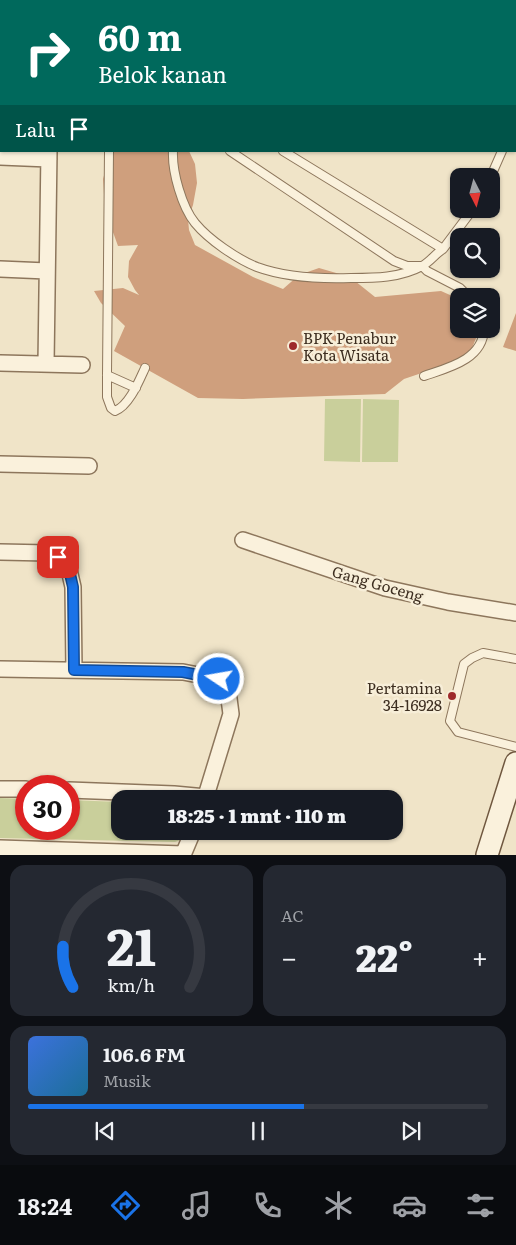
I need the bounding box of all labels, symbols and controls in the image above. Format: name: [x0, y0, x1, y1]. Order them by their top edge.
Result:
text: 60 m: [98, 10, 182, 62]
icon: right: [15, 20, 80, 85]
text: Belok kanan: [98, 57, 227, 90]
text: Lalu: [15, 115, 55, 143]
icon: arrive: [65, 115, 93, 143]
north arrow: [450, 168, 500, 218]
map controls: [450, 168, 500, 338]
button: search: [450, 228, 500, 278]
button: layers: [450, 288, 500, 338]
place label: BPK Penabur Kota Wisata: [303, 326, 396, 366]
marker: BPK Penabur Kota Wisata: [287, 340, 299, 352]
pin: [37, 536, 79, 578]
icon: arrive: [44, 543, 72, 571]
street label: Gang Goceng: [330, 559, 427, 607]
position arrow: [192, 652, 244, 704]
place label: Pertamina 34-16928: [367, 676, 443, 716]
marker: Pertamina 34-16928: [446, 690, 458, 702]
speed limit sign: 30: [15, 775, 80, 840]
text: 18:25 · 1 mnt · 110 m: [168, 801, 346, 829]
text: AC: [281, 903, 304, 927]
text: 21: [107, 905, 156, 982]
text: 22°: [356, 927, 413, 984]
text: −: [281, 935, 297, 977]
text: +: [472, 935, 488, 977]
text: km/h: [108, 971, 155, 998]
text: 106.6 FM: [103, 1040, 186, 1068]
text: Musik: [103, 1068, 151, 1092]
icon: previous: [91, 1117, 119, 1145]
icon: pause: [244, 1117, 272, 1145]
icon: next: [397, 1117, 425, 1145]
icon: directions: [108, 1188, 143, 1223]
icon: music: [179, 1188, 214, 1223]
icon: phone: [250, 1188, 285, 1223]
icon: climate: [321, 1188, 356, 1223]
icon: car: [392, 1188, 427, 1223]
icon: filters: [463, 1188, 498, 1223]
text: 18:24: [18, 1189, 72, 1222]

